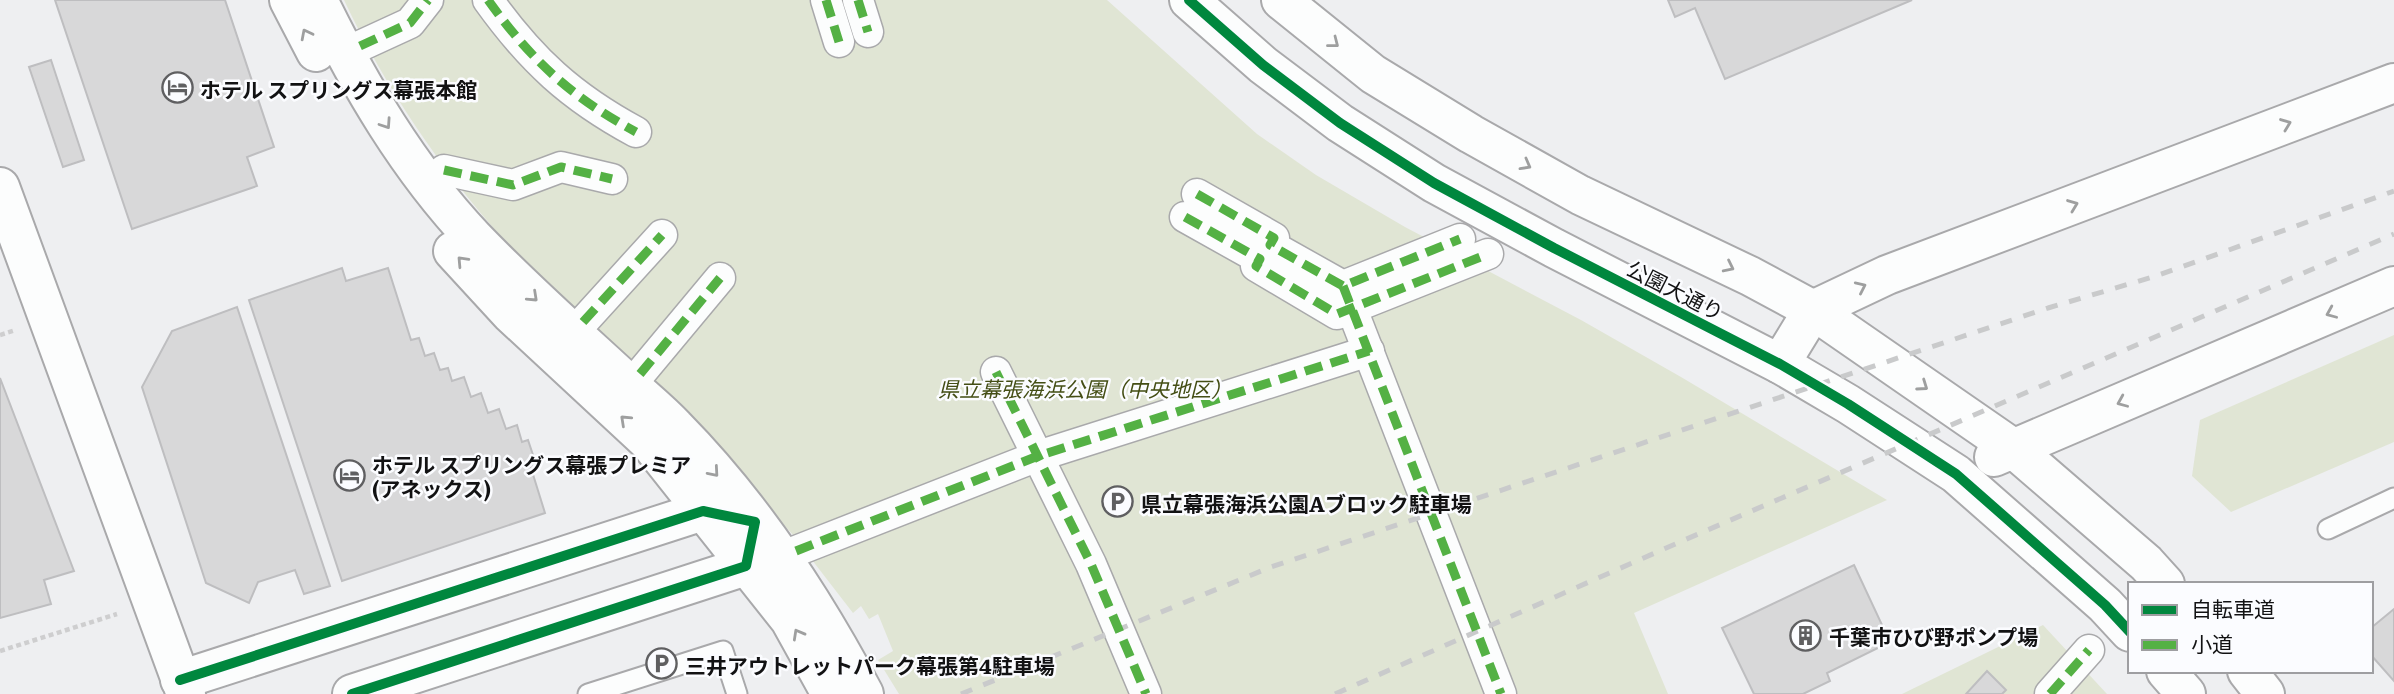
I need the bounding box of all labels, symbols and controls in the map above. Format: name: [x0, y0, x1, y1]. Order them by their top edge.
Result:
one-way arrow: [301, 29, 315, 41]
one-way arrow: [1326, 35, 1339, 48]
hotel icon: ホテル スプリングス幕張本館: [160, 71, 194, 105]
place label: ホテル スプリングス幕張本館: [200, 73, 477, 104]
one-way arrow: [377, 117, 390, 130]
one-way arrow: [2280, 118, 2292, 132]
one-way arrow: [1519, 157, 1531, 170]
one-way arrow: [2067, 199, 2079, 213]
street label: 公園大通り: [1622, 251, 1730, 327]
one-way arrow: [457, 256, 470, 269]
one-way arrow: [1722, 258, 1734, 272]
one-way arrow: [1854, 281, 1866, 295]
one-way arrow: [525, 288, 538, 301]
one-way arrow: [2326, 304, 2338, 318]
park label: 県立幕張海浜公園（中央地区）: [938, 372, 1232, 403]
one-way arrow: [1915, 378, 1928, 391]
one-way arrow: [2117, 394, 2129, 408]
one-way arrow: [620, 416, 633, 428]
place label: ホテル スプリングス幕張プレミア (アネックス): [372, 448, 691, 503]
hotel icon: ホテル スプリングス幕張プレミア (アネックス): [332, 458, 366, 492]
one-way arrow: [706, 464, 718, 477]
parking icon: 県立幕張海浜公園Aブロック駐車場: [1101, 485, 1135, 519]
place label: 県立幕張海浜公園Aブロック駐車場: [1141, 487, 1472, 518]
legend: [2128, 582, 2373, 673]
text: 自転車道: [2191, 592, 2275, 623]
building icon: 千葉市ひび野ポンプ場: [1789, 618, 1823, 652]
place label: 千葉市ひび野ポンプ場: [1829, 620, 2038, 651]
text: 小道: [2191, 627, 2233, 658]
one-way arrow: [793, 629, 806, 642]
parking icon: 三井アウトレットパーク幕張第4駐車場: [645, 647, 679, 681]
place label: 三井アウトレットパーク幕張第4駐車場: [685, 649, 1055, 680]

